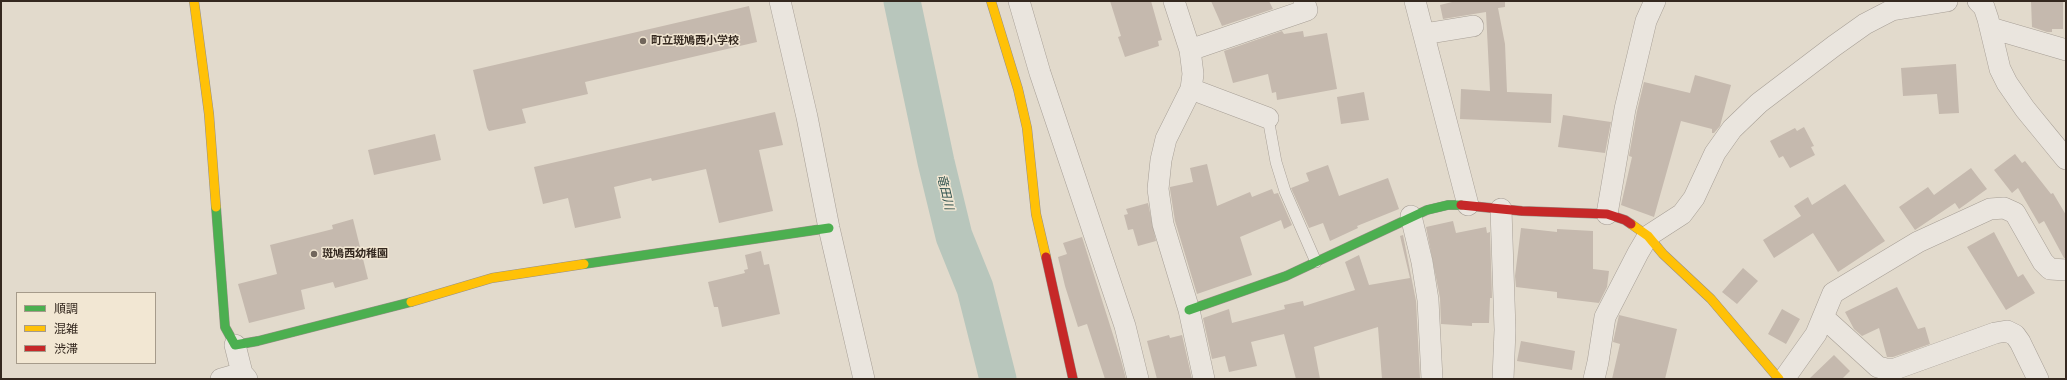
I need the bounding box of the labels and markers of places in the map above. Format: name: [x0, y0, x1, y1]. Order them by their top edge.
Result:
place label: 町立斑鳩西小学校: [651, 34, 739, 48]
marker: 町立斑鳩西小学校: [638, 36, 648, 46]
place label: 斑鳩西幼稚園: [322, 247, 388, 261]
marker: 斑鳩西幼稚園: [309, 249, 319, 259]

